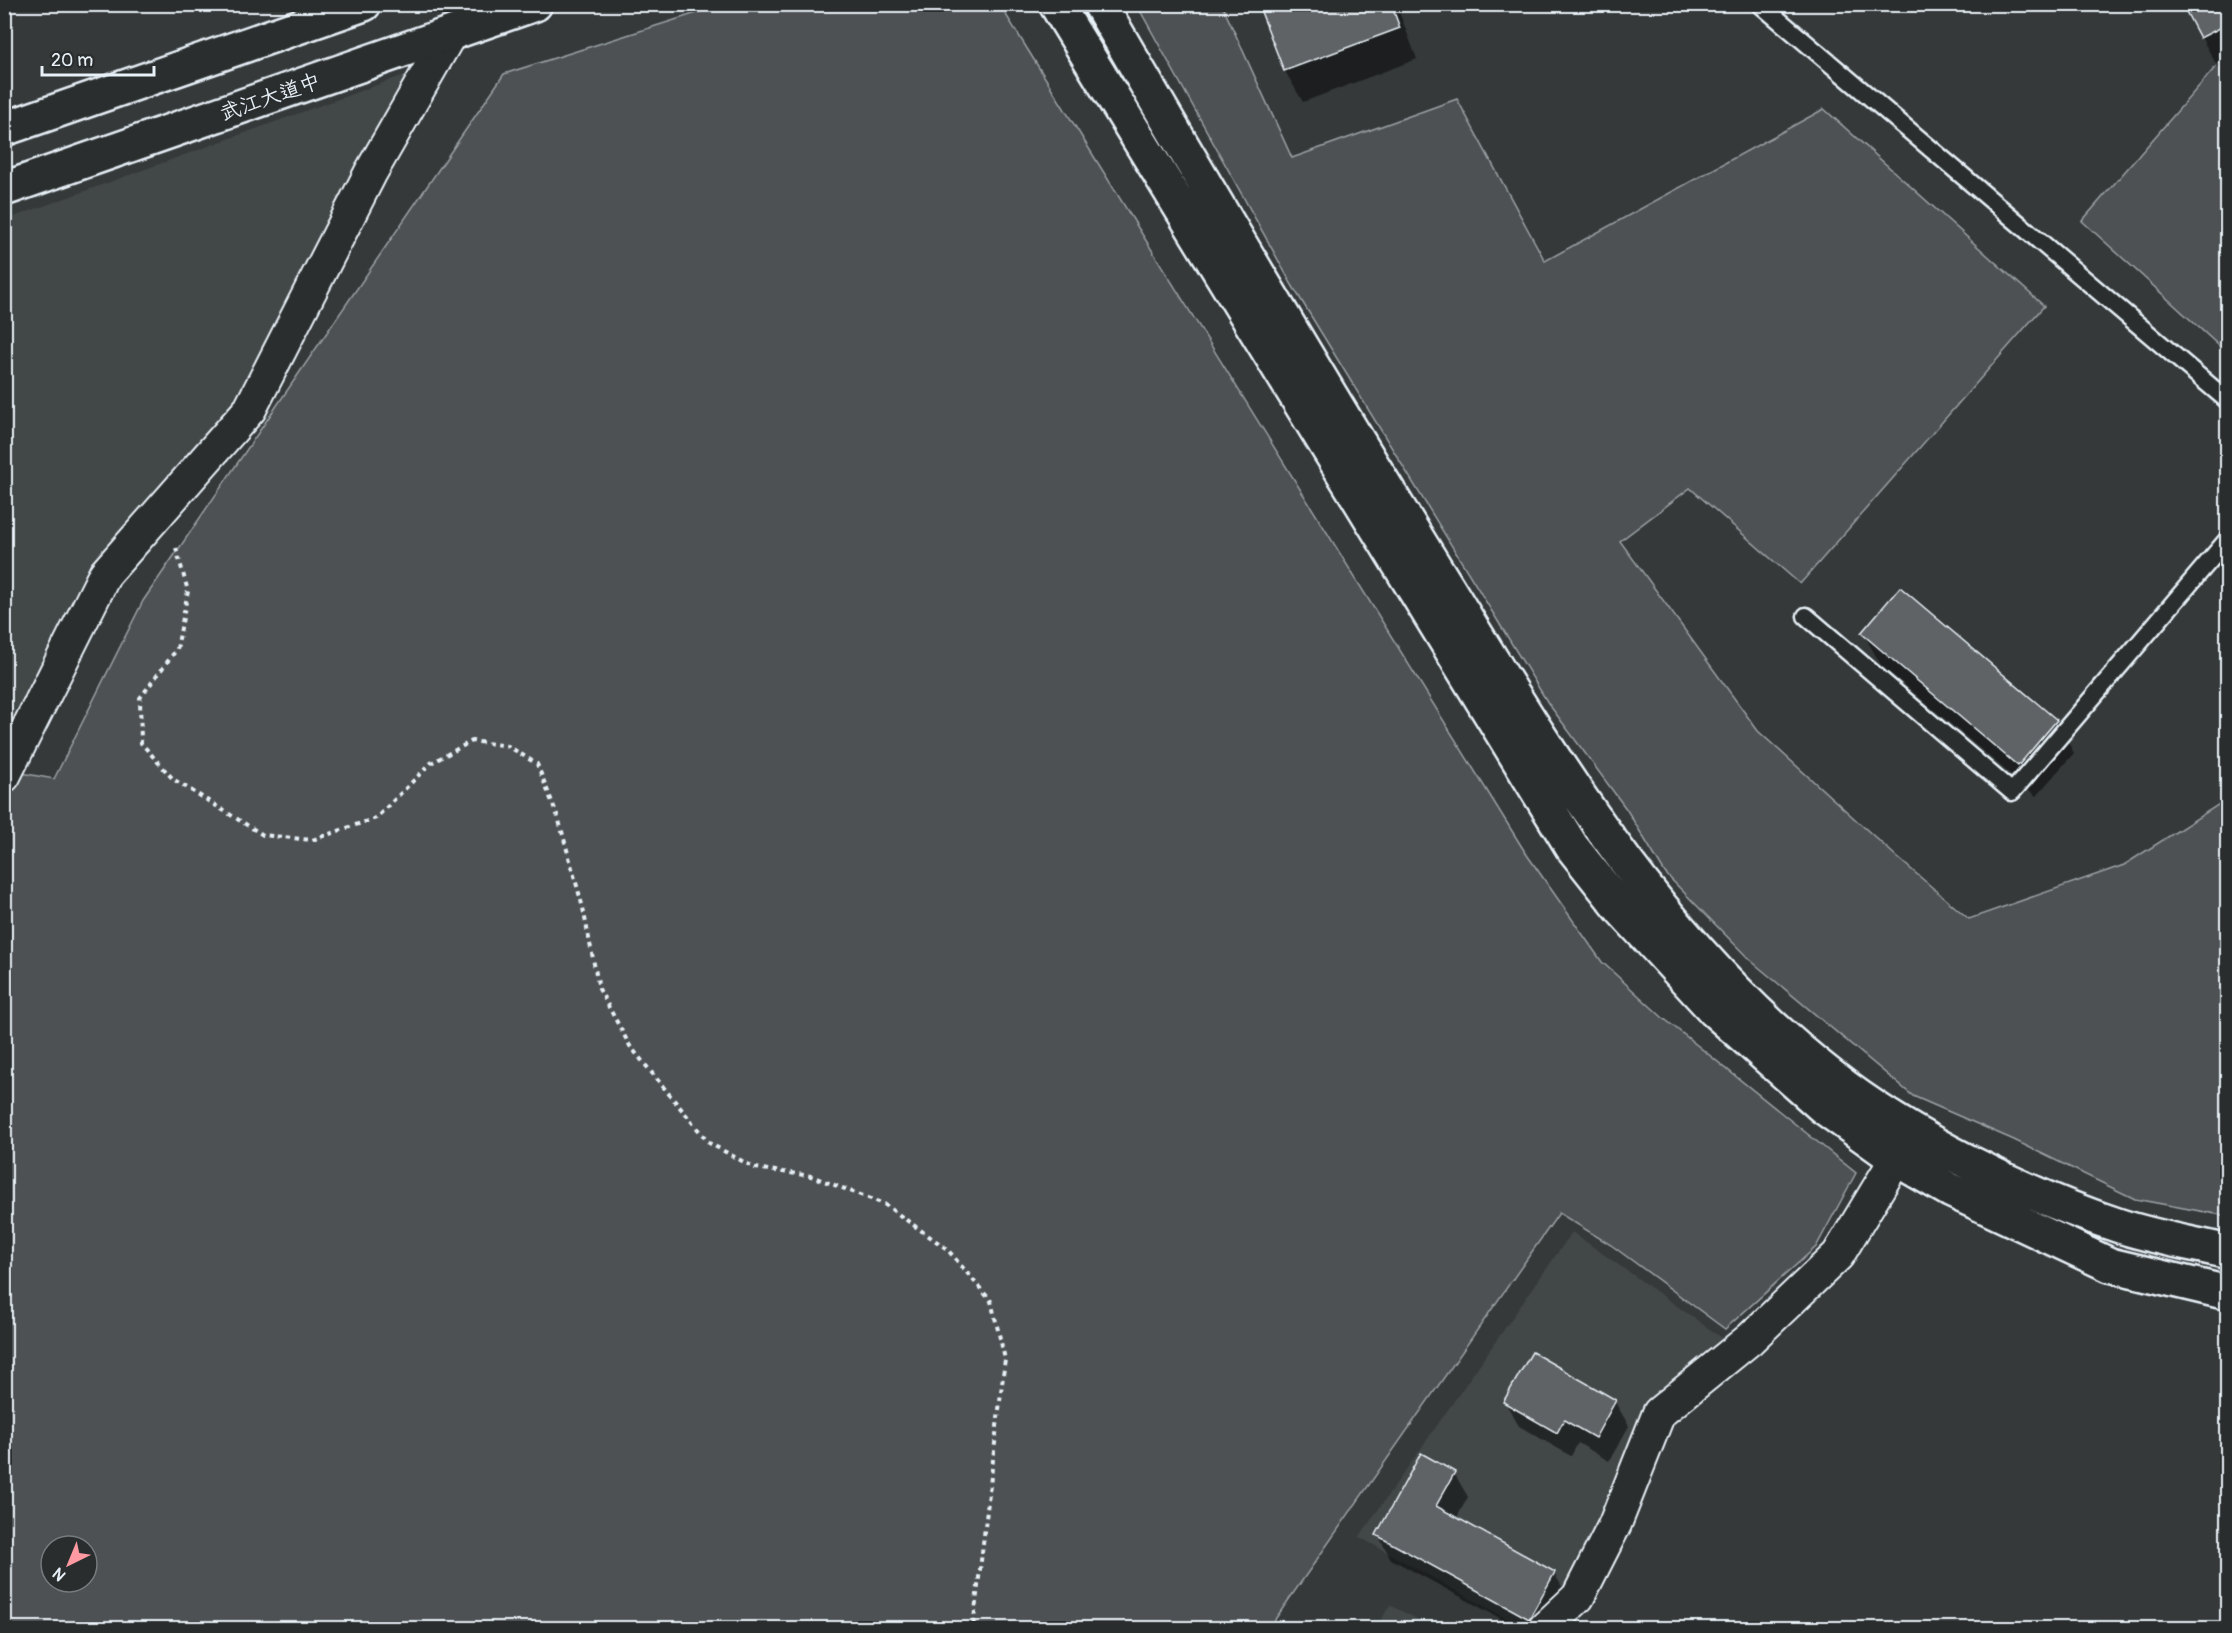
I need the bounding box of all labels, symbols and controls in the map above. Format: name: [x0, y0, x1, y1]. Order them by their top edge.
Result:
scale bar: [42, 39, 154, 77]
text: 20 m: [51, 49, 93, 72]
street label: 武江大道中: [216, 68, 324, 127]
north arrow: [39, 1534, 99, 1594]
text: N: [49, 1563, 70, 1585]

